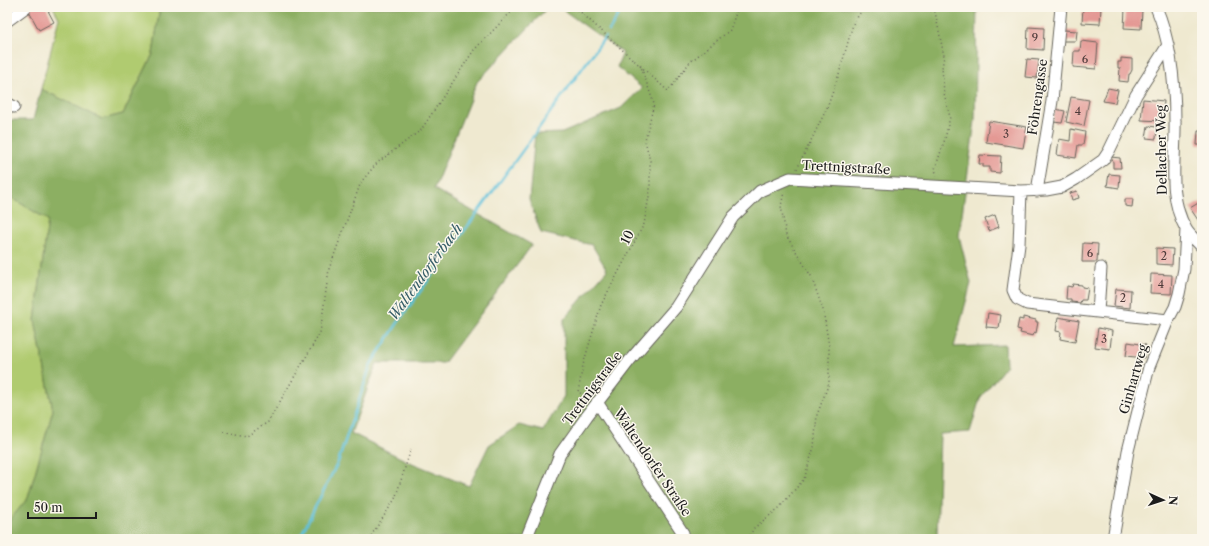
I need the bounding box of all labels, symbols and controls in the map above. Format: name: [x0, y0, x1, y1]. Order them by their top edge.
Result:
house number: 9: [1032, 31, 1038, 45]
house number: 6: [1082, 52, 1089, 66]
street label: Föhrengasse: [1024, 58, 1050, 136]
house number: 4: [1075, 104, 1081, 118]
street label: Dellacher Weg: [1152, 105, 1170, 195]
house number: 3: [1003, 127, 1009, 141]
street label: Trettnigstraße: [801, 157, 891, 177]
water label: Waltendorferbach: [384, 220, 466, 324]
street label: 10: [617, 227, 637, 247]
house number: 6: [1087, 246, 1094, 260]
house number: 2: [1161, 249, 1167, 263]
house number: 4: [1158, 277, 1164, 291]
house number: 2: [1120, 291, 1126, 305]
house number: 3: [1101, 332, 1107, 346]
street label: Ginhartweg: [1115, 342, 1151, 416]
street label: Trettnigstraße: [559, 348, 625, 428]
street label: Waltendorfer Straße: [610, 404, 695, 519]
north arrow: [1143, 480, 1183, 520]
scale bar: [28, 494, 96, 520]
text: N: [1166, 495, 1180, 506]
text: 50 m: [34, 500, 63, 515]

